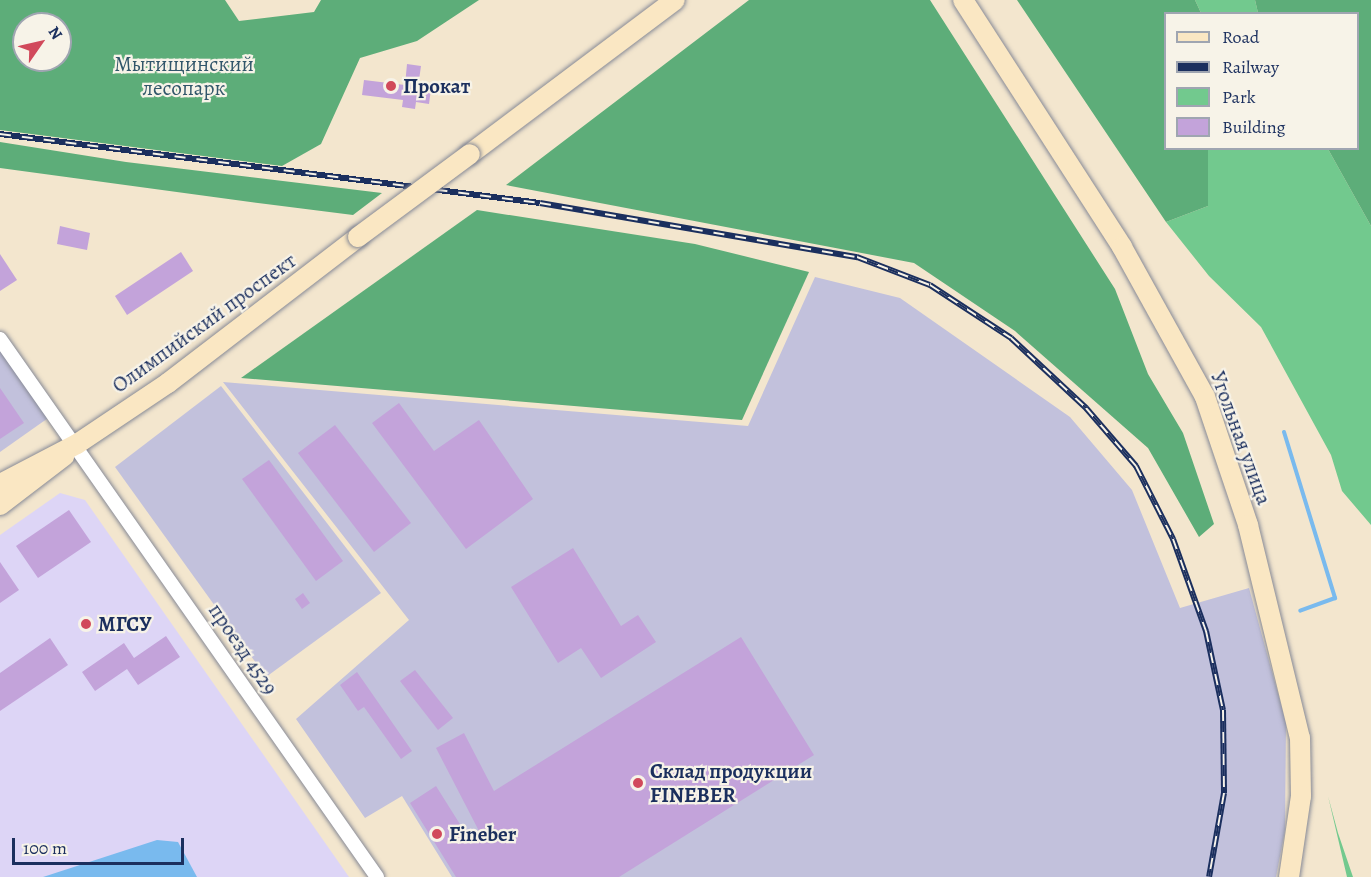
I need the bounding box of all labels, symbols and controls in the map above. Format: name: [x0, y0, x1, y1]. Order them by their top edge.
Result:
north arrow: [12, 12, 72, 72]
legend: [1164, 12, 1359, 150]
text: N: [43, 22, 68, 44]
text: Road: [1222, 25, 1259, 49]
park label: Мытищинский лесопарк: [114, 51, 254, 101]
text: Railway: [1222, 55, 1279, 79]
place label: Прокат: [403, 73, 470, 99]
marker: Прокат: [384, 79, 398, 93]
text: Park: [1222, 85, 1256, 109]
text: Building: [1222, 115, 1286, 139]
street label: Олимпийский проспект: [107, 248, 301, 398]
street label: Угольная улица: [1205, 368, 1277, 508]
street label: проезд 4529: [203, 599, 283, 699]
place label: МГСУ: [98, 611, 152, 637]
marker: МГСУ: [79, 617, 93, 631]
place label: Склад продукции FINEBER: [650, 758, 812, 808]
marker: Склад продукции FINEBER: [631, 776, 645, 790]
place label: Fineber: [449, 821, 516, 847]
scale bar: [15, 826, 188, 864]
marker: Fineber: [430, 827, 444, 841]
text: 100 m: [23, 836, 67, 860]

